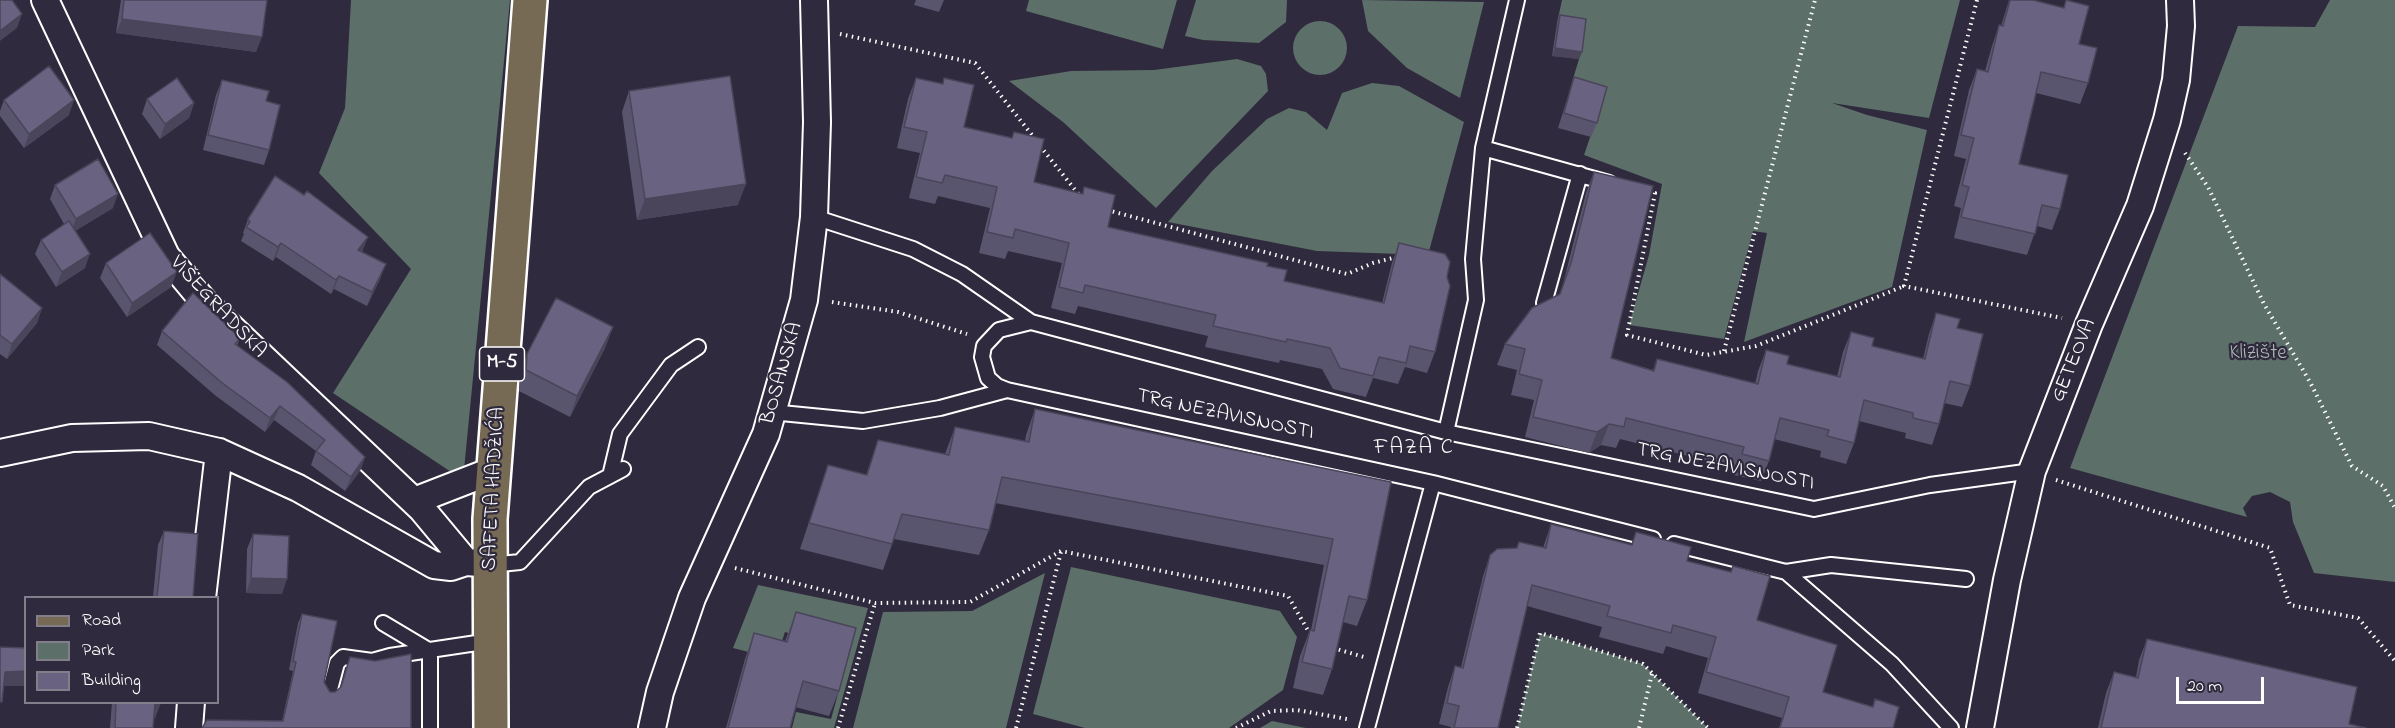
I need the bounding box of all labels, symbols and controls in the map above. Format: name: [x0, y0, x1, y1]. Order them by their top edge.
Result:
street label: VIŠEGRADSKA: [163, 252, 271, 364]
street label: GETEOVA: [2047, 316, 2103, 406]
street label: BOSANSKA: [756, 320, 810, 428]
park label: Klizište: [2229, 342, 2287, 368]
road number: M-5: [480, 347, 524, 381]
street label: TRG NEZAVISNOSTI: [1134, 385, 1316, 447]
street label: SAFETA HADŽIĆA: [478, 407, 512, 571]
district label: FAZA C: [1374, 436, 1454, 462]
street label: TRG NEZAVISNOSTI: [1634, 438, 1816, 498]
legend: [24, 596, 219, 704]
text: Road: [82, 608, 121, 634]
text: Park: [82, 638, 115, 664]
scale bar: [2179, 665, 2268, 703]
text: Building: [82, 668, 141, 694]
text: 20 m: [2187, 674, 2222, 700]

